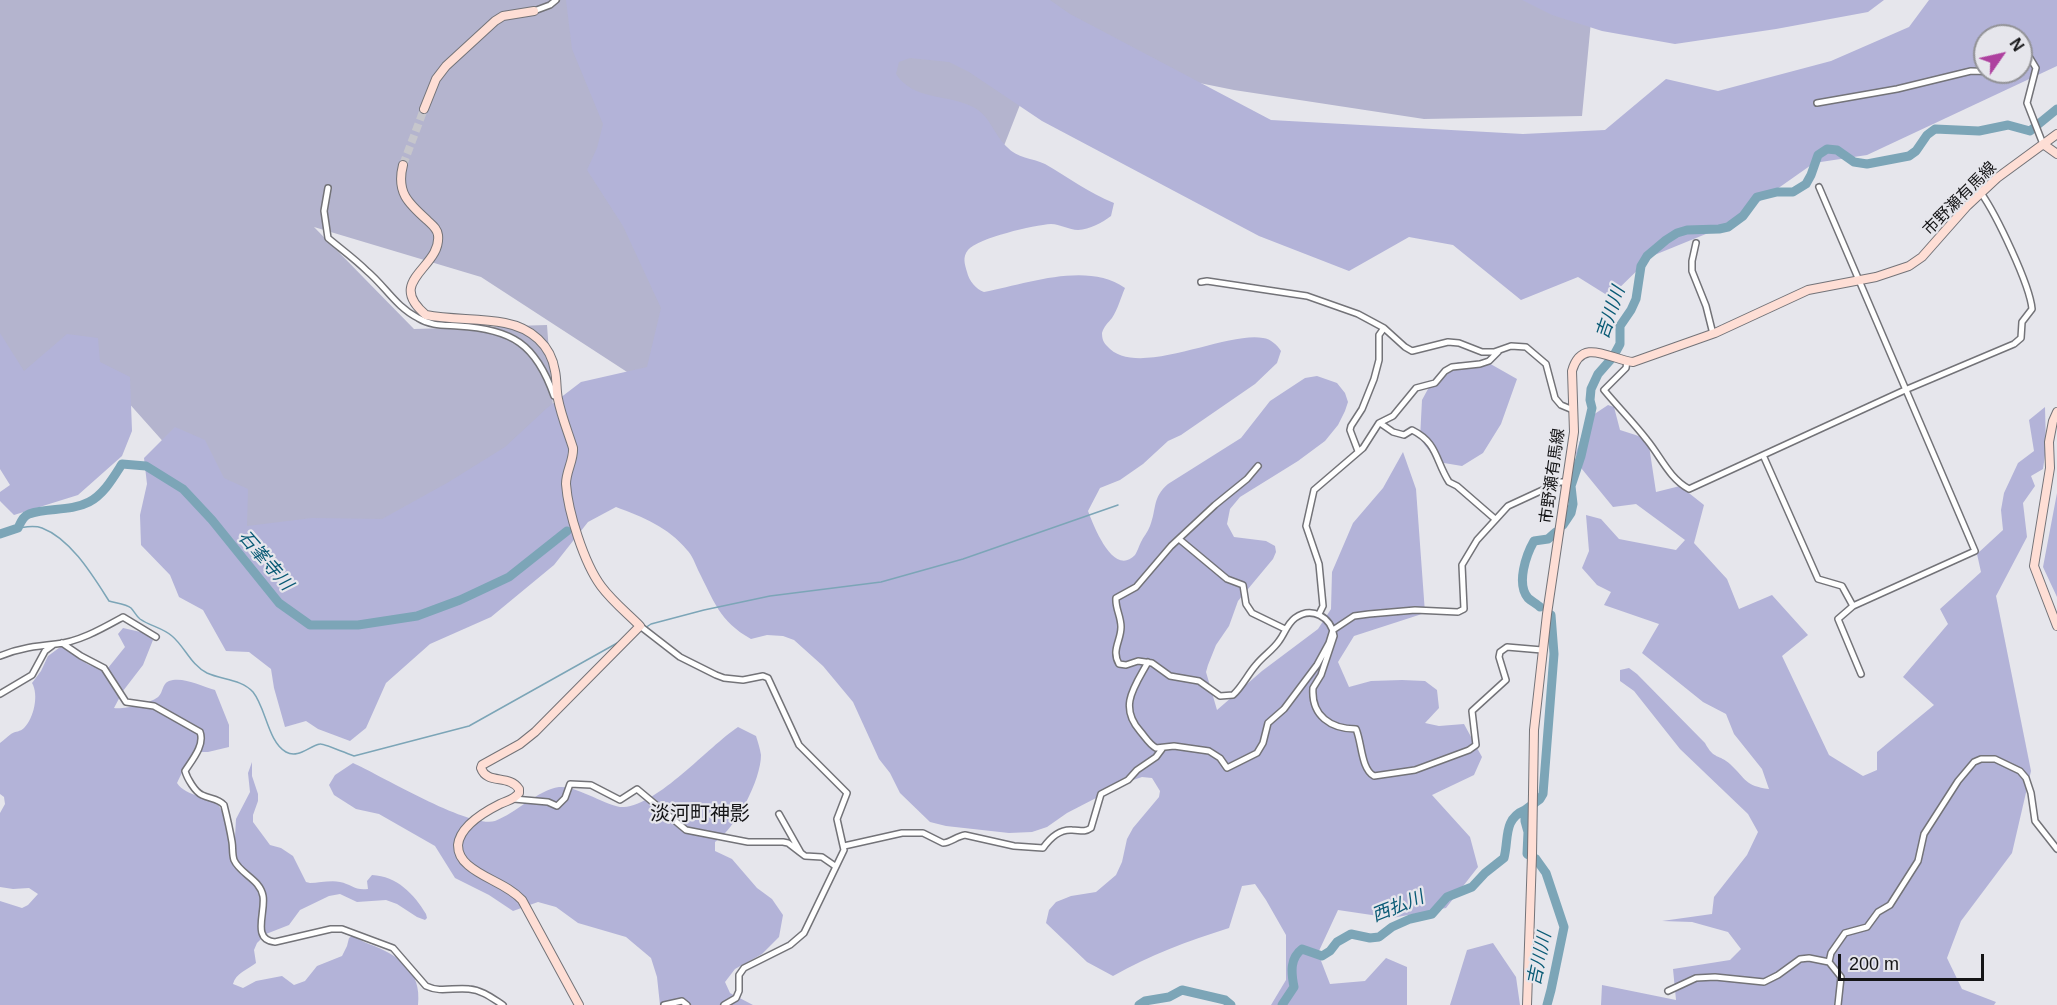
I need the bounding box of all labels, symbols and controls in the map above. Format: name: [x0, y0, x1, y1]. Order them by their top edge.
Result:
north arrow: [1973, 24, 2033, 84]
text: N: [2006, 35, 2027, 54]
street label: 市野瀬有馬線: [1919, 158, 2001, 240]
water label: 吉川川: [1592, 284, 1630, 342]
street label: 市野瀬有馬線: [1537, 427, 1569, 525]
water label: 石峯寺川: [233, 527, 297, 595]
district label: 淡河町神影: [650, 802, 750, 826]
water label: 西払川: [1369, 887, 1427, 927]
water label: 吉川川: [1524, 930, 1556, 988]
scale bar: [1841, 942, 1986, 980]
text: 200 m: [1849, 954, 1899, 974]

